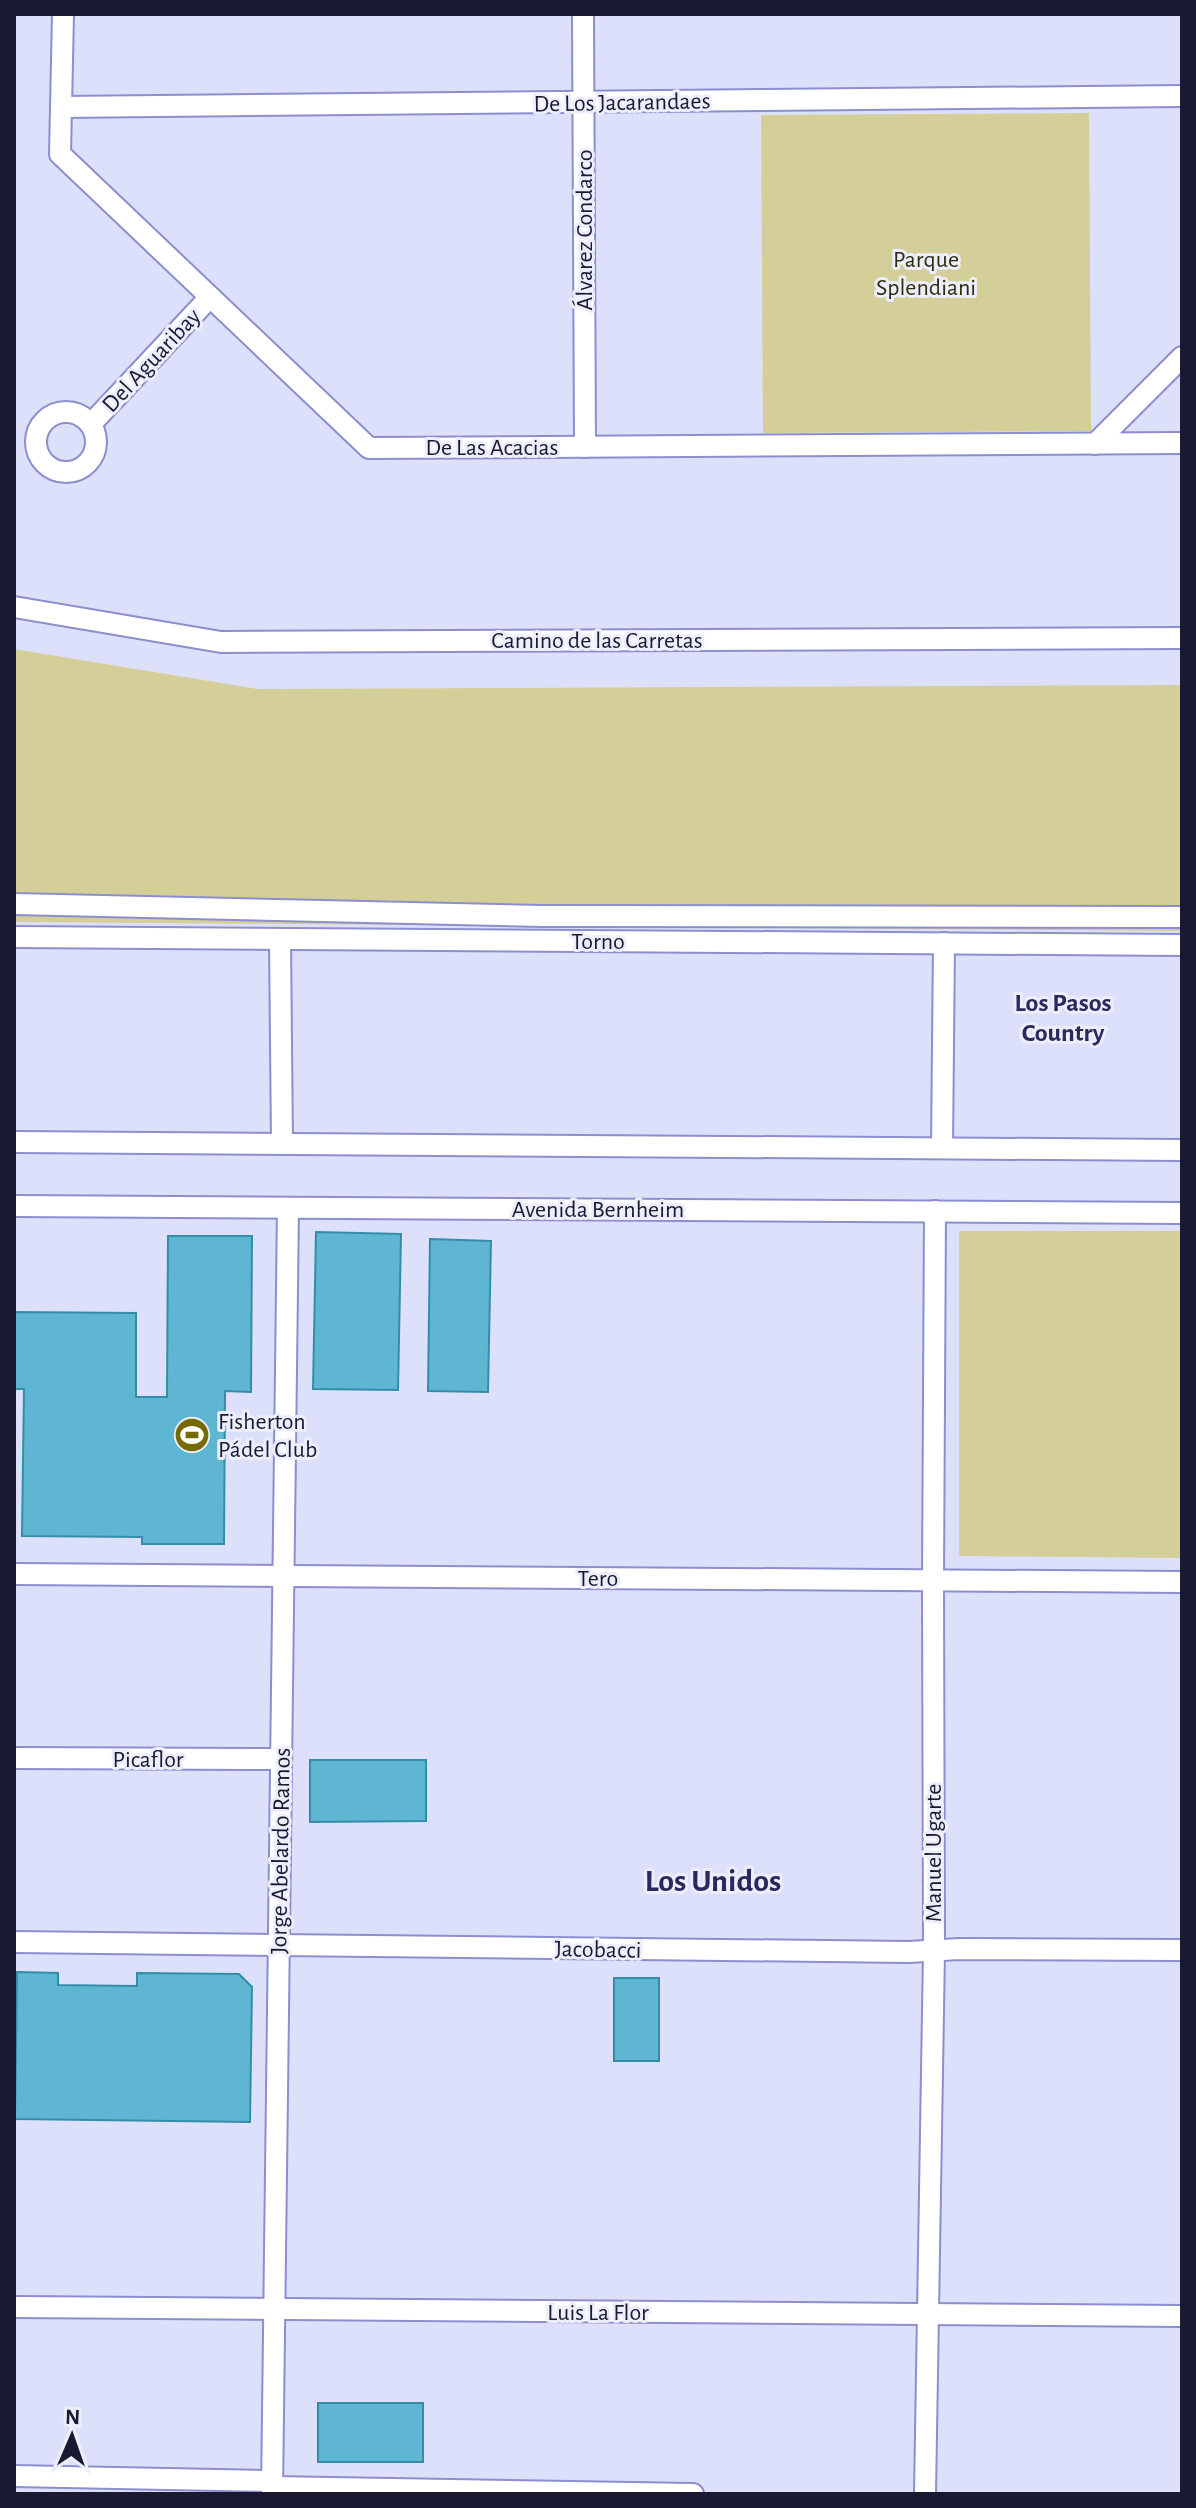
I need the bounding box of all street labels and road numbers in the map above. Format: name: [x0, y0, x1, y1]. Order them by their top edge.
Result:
street label: De Los Jacarandaes: [533, 89, 711, 117]
street label: Álvarez Condarco: [571, 150, 597, 311]
street label: Del Aguaribay: [98, 304, 206, 417]
street label: De Las Acacias: [426, 436, 558, 460]
street label: Camino de las Carretas: [491, 629, 703, 653]
street label: Torno: [571, 930, 625, 954]
street label: Avenida Bernheim: [512, 1198, 684, 1222]
street label: Tero: [578, 1567, 618, 1591]
street label: Picaflor: [112, 1748, 184, 1772]
street label: Jorge Abelardo Ramos: [267, 1748, 295, 1954]
street label: Manuel Ugarte: [922, 1784, 946, 1922]
street label: Jacobacci: [554, 1937, 642, 1963]
street label: Luis La Flor: [547, 2301, 649, 2325]

